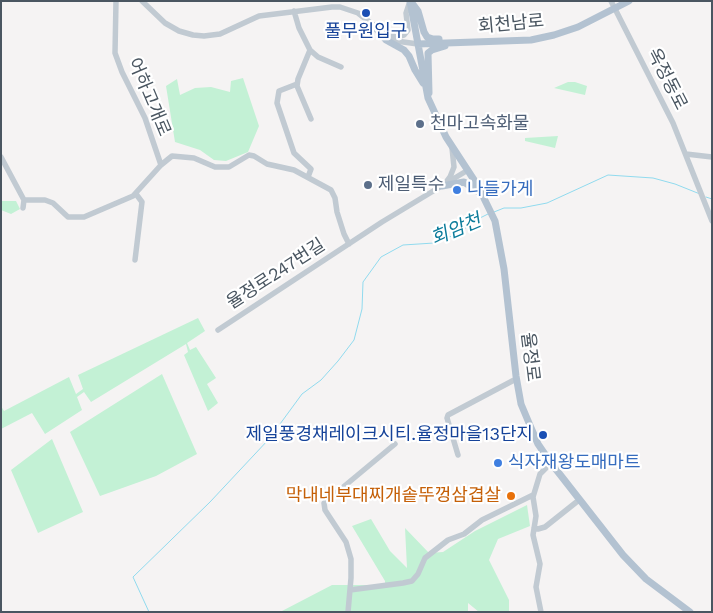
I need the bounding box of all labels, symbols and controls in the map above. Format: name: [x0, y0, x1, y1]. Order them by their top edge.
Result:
marker: 풀무원입구: [360, 7, 372, 19]
street label: 회천남로: [477, 10, 545, 38]
place label: 풀무원입구: [325, 21, 407, 43]
street label: 옥정동로: [642, 45, 692, 113]
street label: 어하고개로: [123, 55, 175, 139]
place label: 천마고속화물: [430, 113, 529, 135]
marker: 천마고속화물: [414, 118, 426, 130]
place label: 제일특수: [378, 174, 444, 196]
marker: 제일특수: [362, 179, 374, 191]
place label: 나들가게: [467, 179, 533, 201]
marker: 나들가게: [451, 184, 463, 196]
water label: 회암천: [427, 209, 485, 251]
street label: 율정로247번길: [223, 234, 329, 314]
street label: 율정로: [516, 331, 544, 383]
place label: 제일풍경채레이크시티.율정마을13단지: [246, 424, 533, 446]
marker: 제일풍경채레이크시티.율정마을13단지: [537, 429, 549, 441]
place label: 식자재왕도매마트: [508, 452, 640, 474]
marker: 식자재왕도매마트: [492, 457, 504, 469]
place label: 막내네부대찌개솥뚜껑삼겹살: [286, 485, 501, 507]
marker: 막내네부대찌개솥뚜껑삼겹살: [505, 490, 517, 502]

